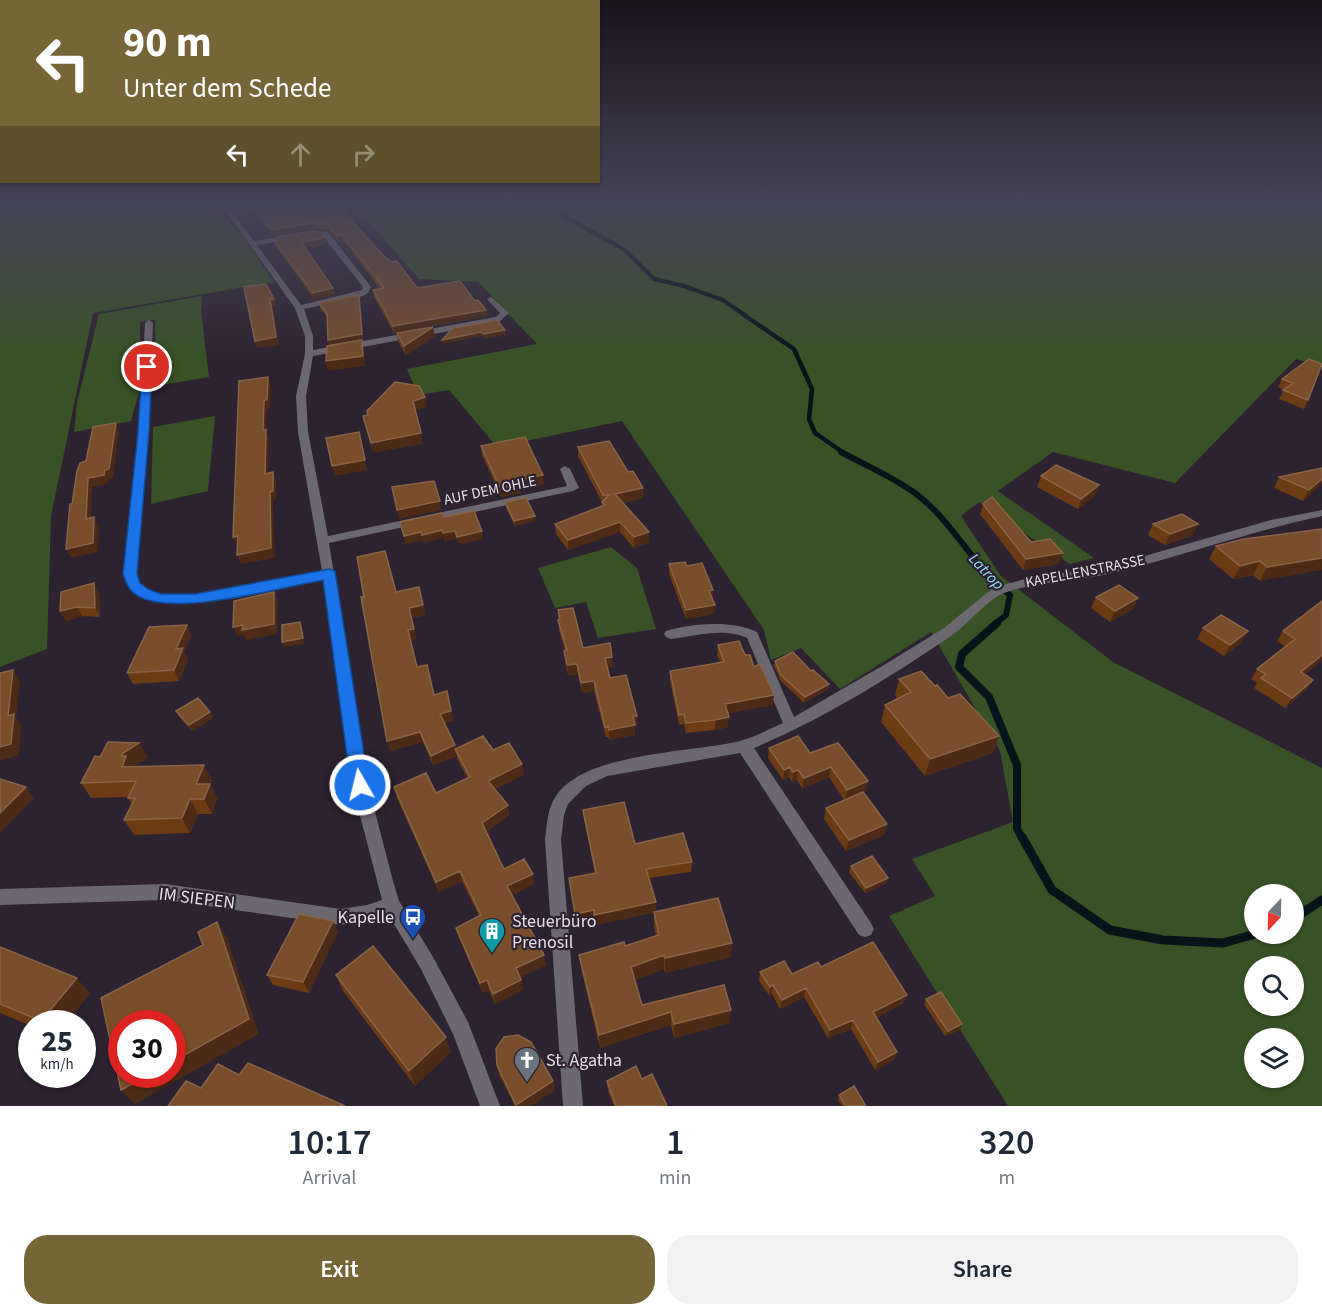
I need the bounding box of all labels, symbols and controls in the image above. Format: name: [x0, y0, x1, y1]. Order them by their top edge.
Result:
text: 90 m: [123, 13, 212, 73]
icon: left: [24, 24, 102, 102]
text: Unter dem Schede: [123, 69, 331, 108]
icon: left: [221, 138, 254, 171]
icon: ahead: [284, 138, 317, 171]
icon: right: [347, 138, 380, 171]
pin: [121, 341, 172, 392]
icon: arrive: [130, 350, 163, 383]
street label: AUF DEM OHLE: [442, 470, 538, 511]
water label: Latrop: [964, 548, 1009, 595]
street label: KAPELLENSTRASSE: [1024, 550, 1147, 593]
position arrow: [328, 753, 392, 817]
street label: IM SIEPEN: [157, 881, 236, 916]
north arrow: [1244, 884, 1304, 944]
map controls: [1244, 884, 1304, 1088]
bus stop icon: Kapelle: [398, 902, 428, 940]
place label: Kapelle: [337, 905, 394, 930]
place label: Steuerbüro Prenosil: [512, 909, 597, 955]
building icon: Steuerbüro Prenosil: [477, 916, 507, 954]
button: search: [1244, 956, 1304, 1016]
speed limit sign: 30: [108, 1010, 186, 1088]
text: 25: [41, 1020, 73, 1063]
button: layers: [1244, 1028, 1304, 1088]
church icon: St. Agatha: [512, 1045, 542, 1083]
place label: St. Agatha: [546, 1048, 622, 1073]
text: km/h: [40, 1054, 74, 1075]
text: 10:17: [288, 1117, 371, 1168]
text: 1: [666, 1117, 684, 1168]
text: 320: [979, 1117, 1034, 1168]
text: Arrival: [303, 1164, 356, 1192]
text: min: [659, 1164, 691, 1192]
text: m: [998, 1164, 1015, 1192]
button: Exit: [24, 1235, 655, 1304]
button: Share: [667, 1235, 1298, 1304]

